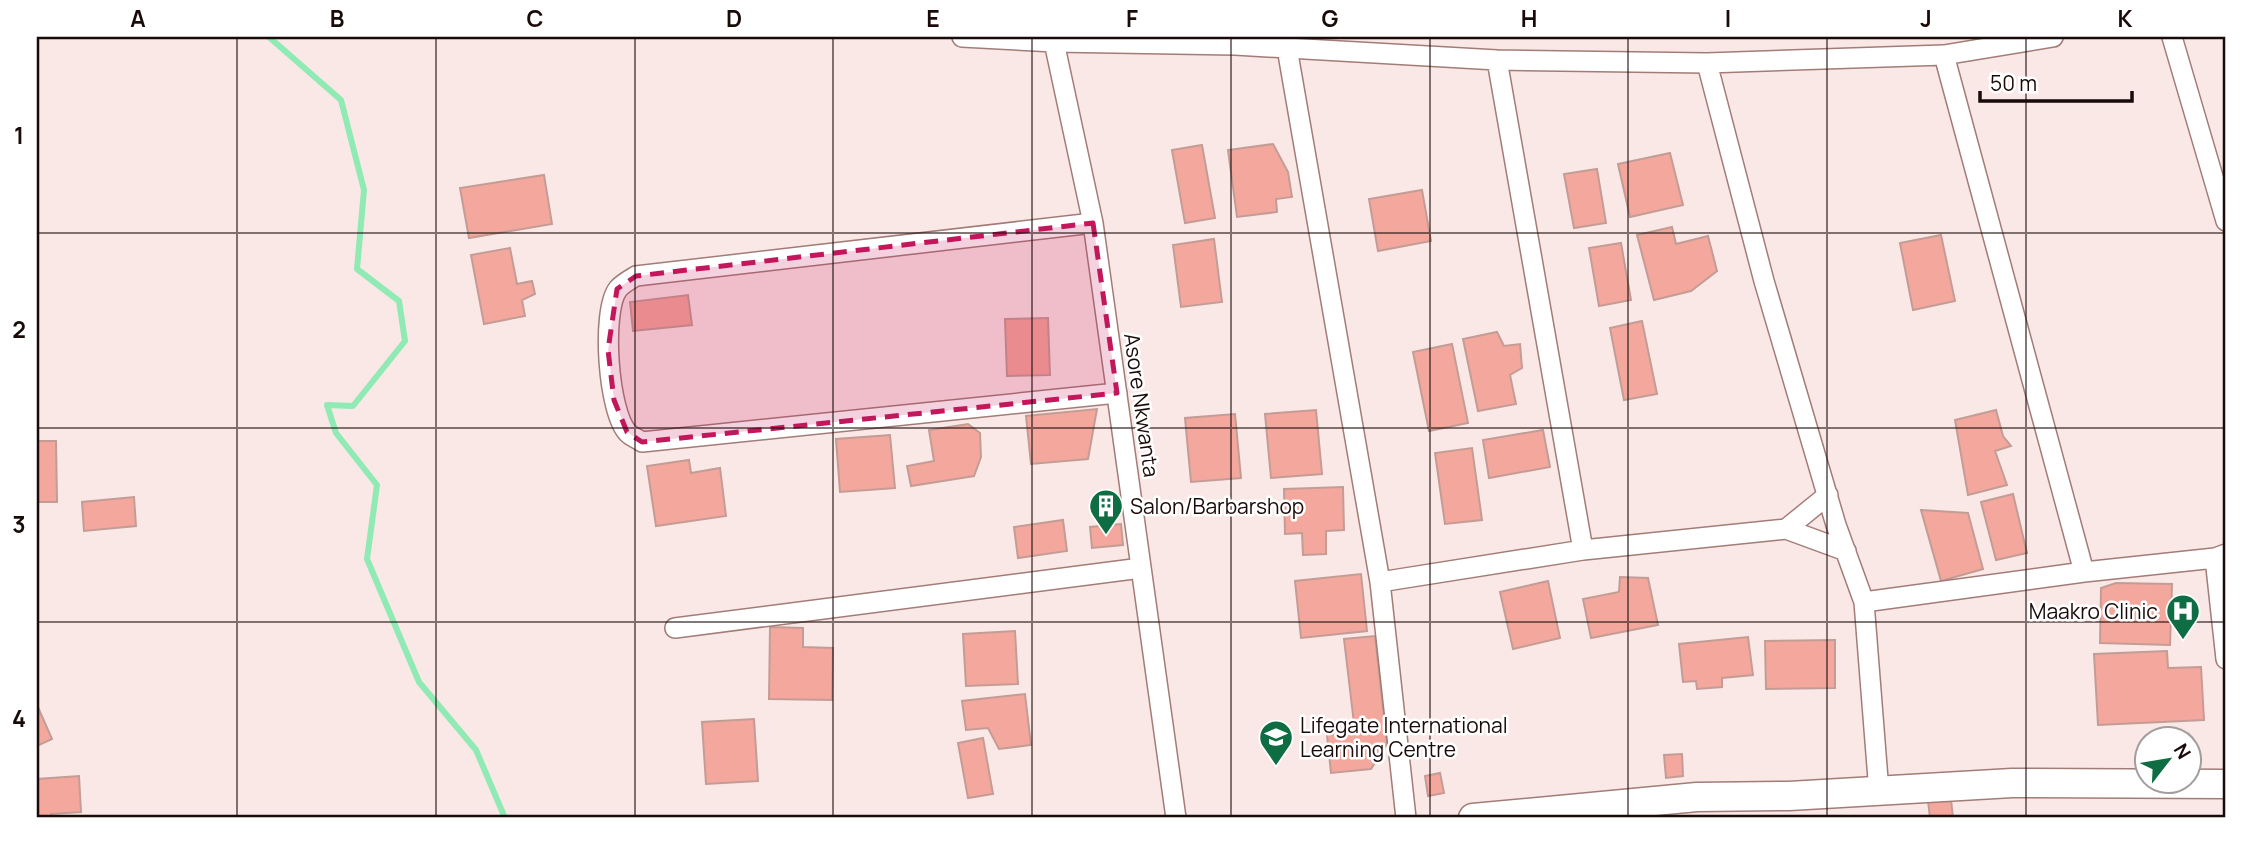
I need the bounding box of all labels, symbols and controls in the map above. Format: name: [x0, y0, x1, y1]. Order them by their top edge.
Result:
text: A: [130, 2, 146, 34]
text: B: [330, 2, 344, 34]
text: C: [527, 2, 544, 34]
text: D: [726, 2, 742, 34]
text: E: [926, 2, 940, 34]
text: F: [1126, 2, 1138, 34]
text: G: [1322, 2, 1339, 34]
text: H: [1521, 2, 1537, 34]
text: I: [1725, 2, 1731, 34]
text: J: [1920, 2, 1932, 34]
text: K: [2118, 2, 2133, 34]
scale bar: [1980, 60, 2132, 104]
text: 50 m: [1990, 69, 2037, 97]
text: 1: [14, 119, 24, 151]
text: 2: [12, 313, 26, 345]
street label: Asore Nkwanta: [1118, 331, 1166, 479]
building icon: Salon/Barbarshop: [1087, 487, 1125, 536]
place label: Salon/Barbarshop: [1130, 492, 1304, 520]
text: 3: [12, 508, 26, 540]
hospital icon: Maakro Clinic: [2164, 592, 2202, 641]
place label: Maakro Clinic: [2029, 597, 2158, 625]
text: 4: [12, 702, 26, 734]
place label: Lifegate International Learning Centre: [1300, 711, 1508, 763]
school or university icon: Lifegate International Learning Centre: [1257, 718, 1295, 767]
north arrow: [2134, 726, 2204, 796]
text: N: [2168, 739, 2197, 764]

